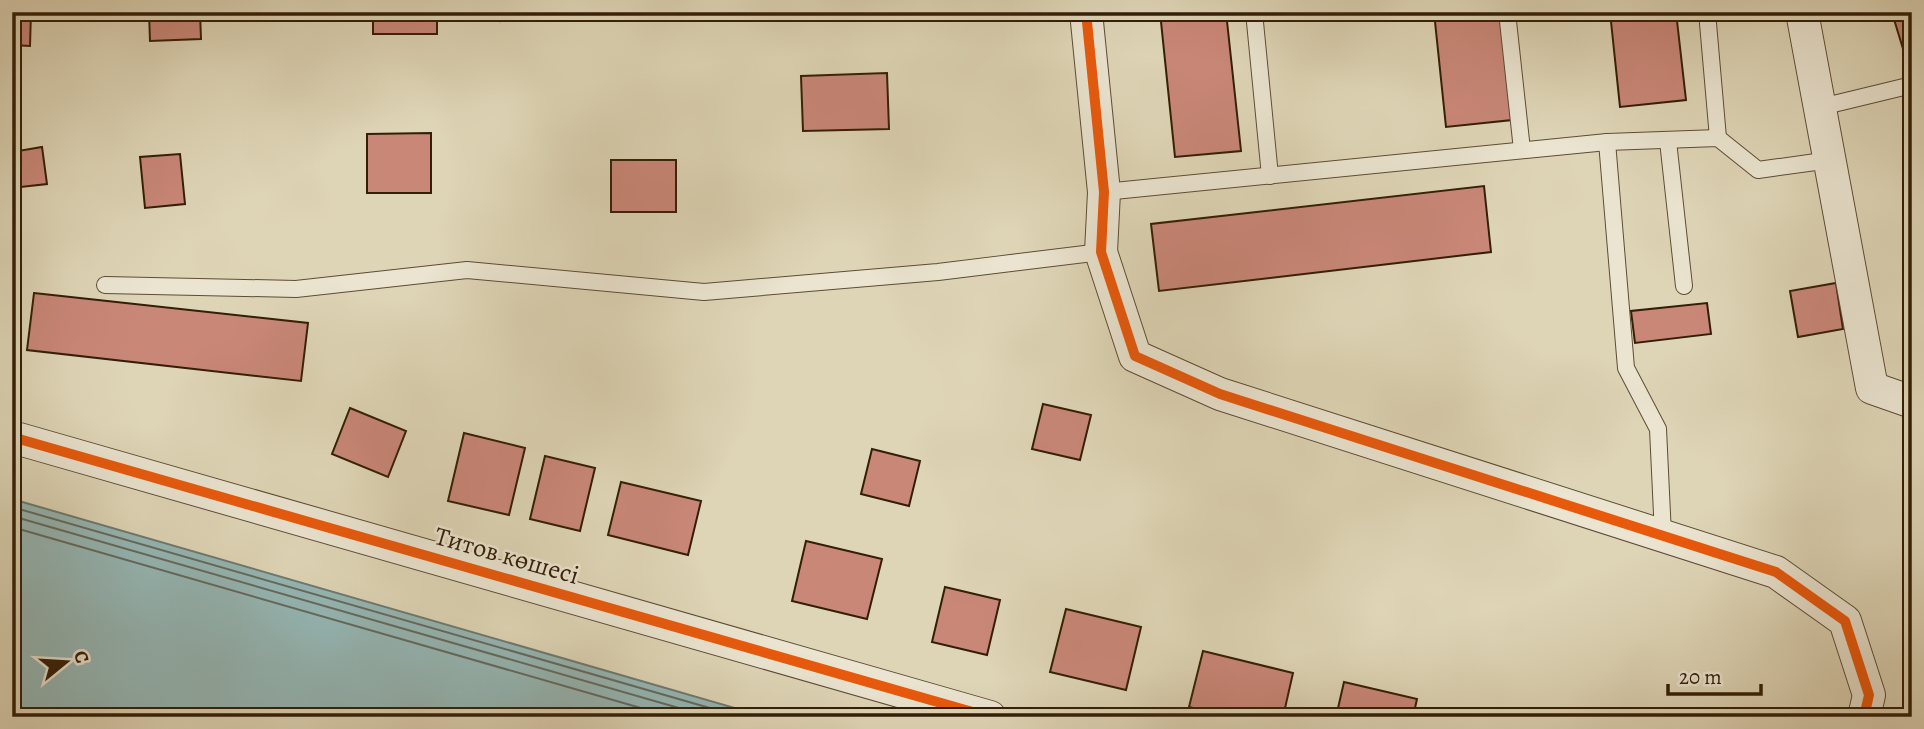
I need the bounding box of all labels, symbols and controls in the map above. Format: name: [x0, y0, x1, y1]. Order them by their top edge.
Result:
street label: Титов көшесі: [431, 518, 583, 593]
north arrow: [32, 628, 102, 698]
text: С: [67, 647, 95, 667]
scale bar: [1668, 652, 1761, 696]
text: 20 m: [1679, 663, 1722, 691]

